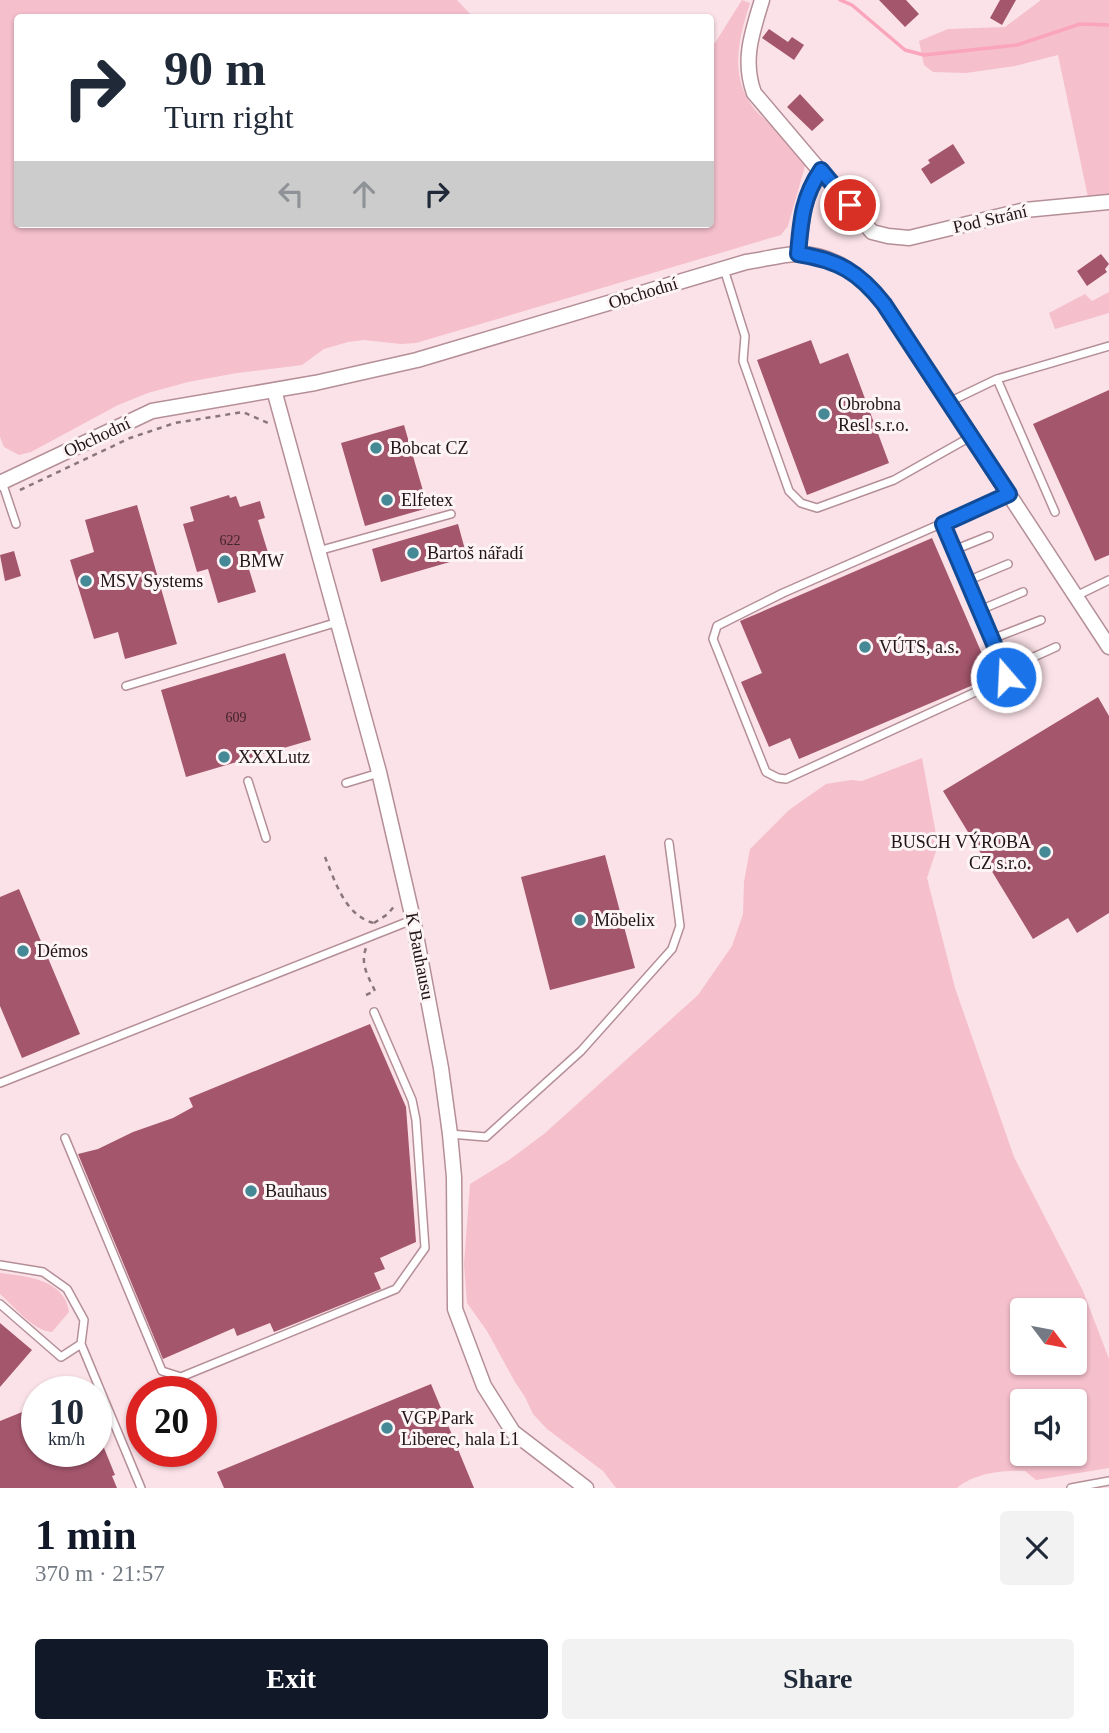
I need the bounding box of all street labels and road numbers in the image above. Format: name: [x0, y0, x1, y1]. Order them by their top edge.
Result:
street label: Pod Strání: [951, 201, 1029, 237]
street label: Obchodní: [606, 273, 680, 313]
street label: Obchodní: [61, 413, 133, 461]
street label: K Bauhausu: [402, 911, 438, 1001]

